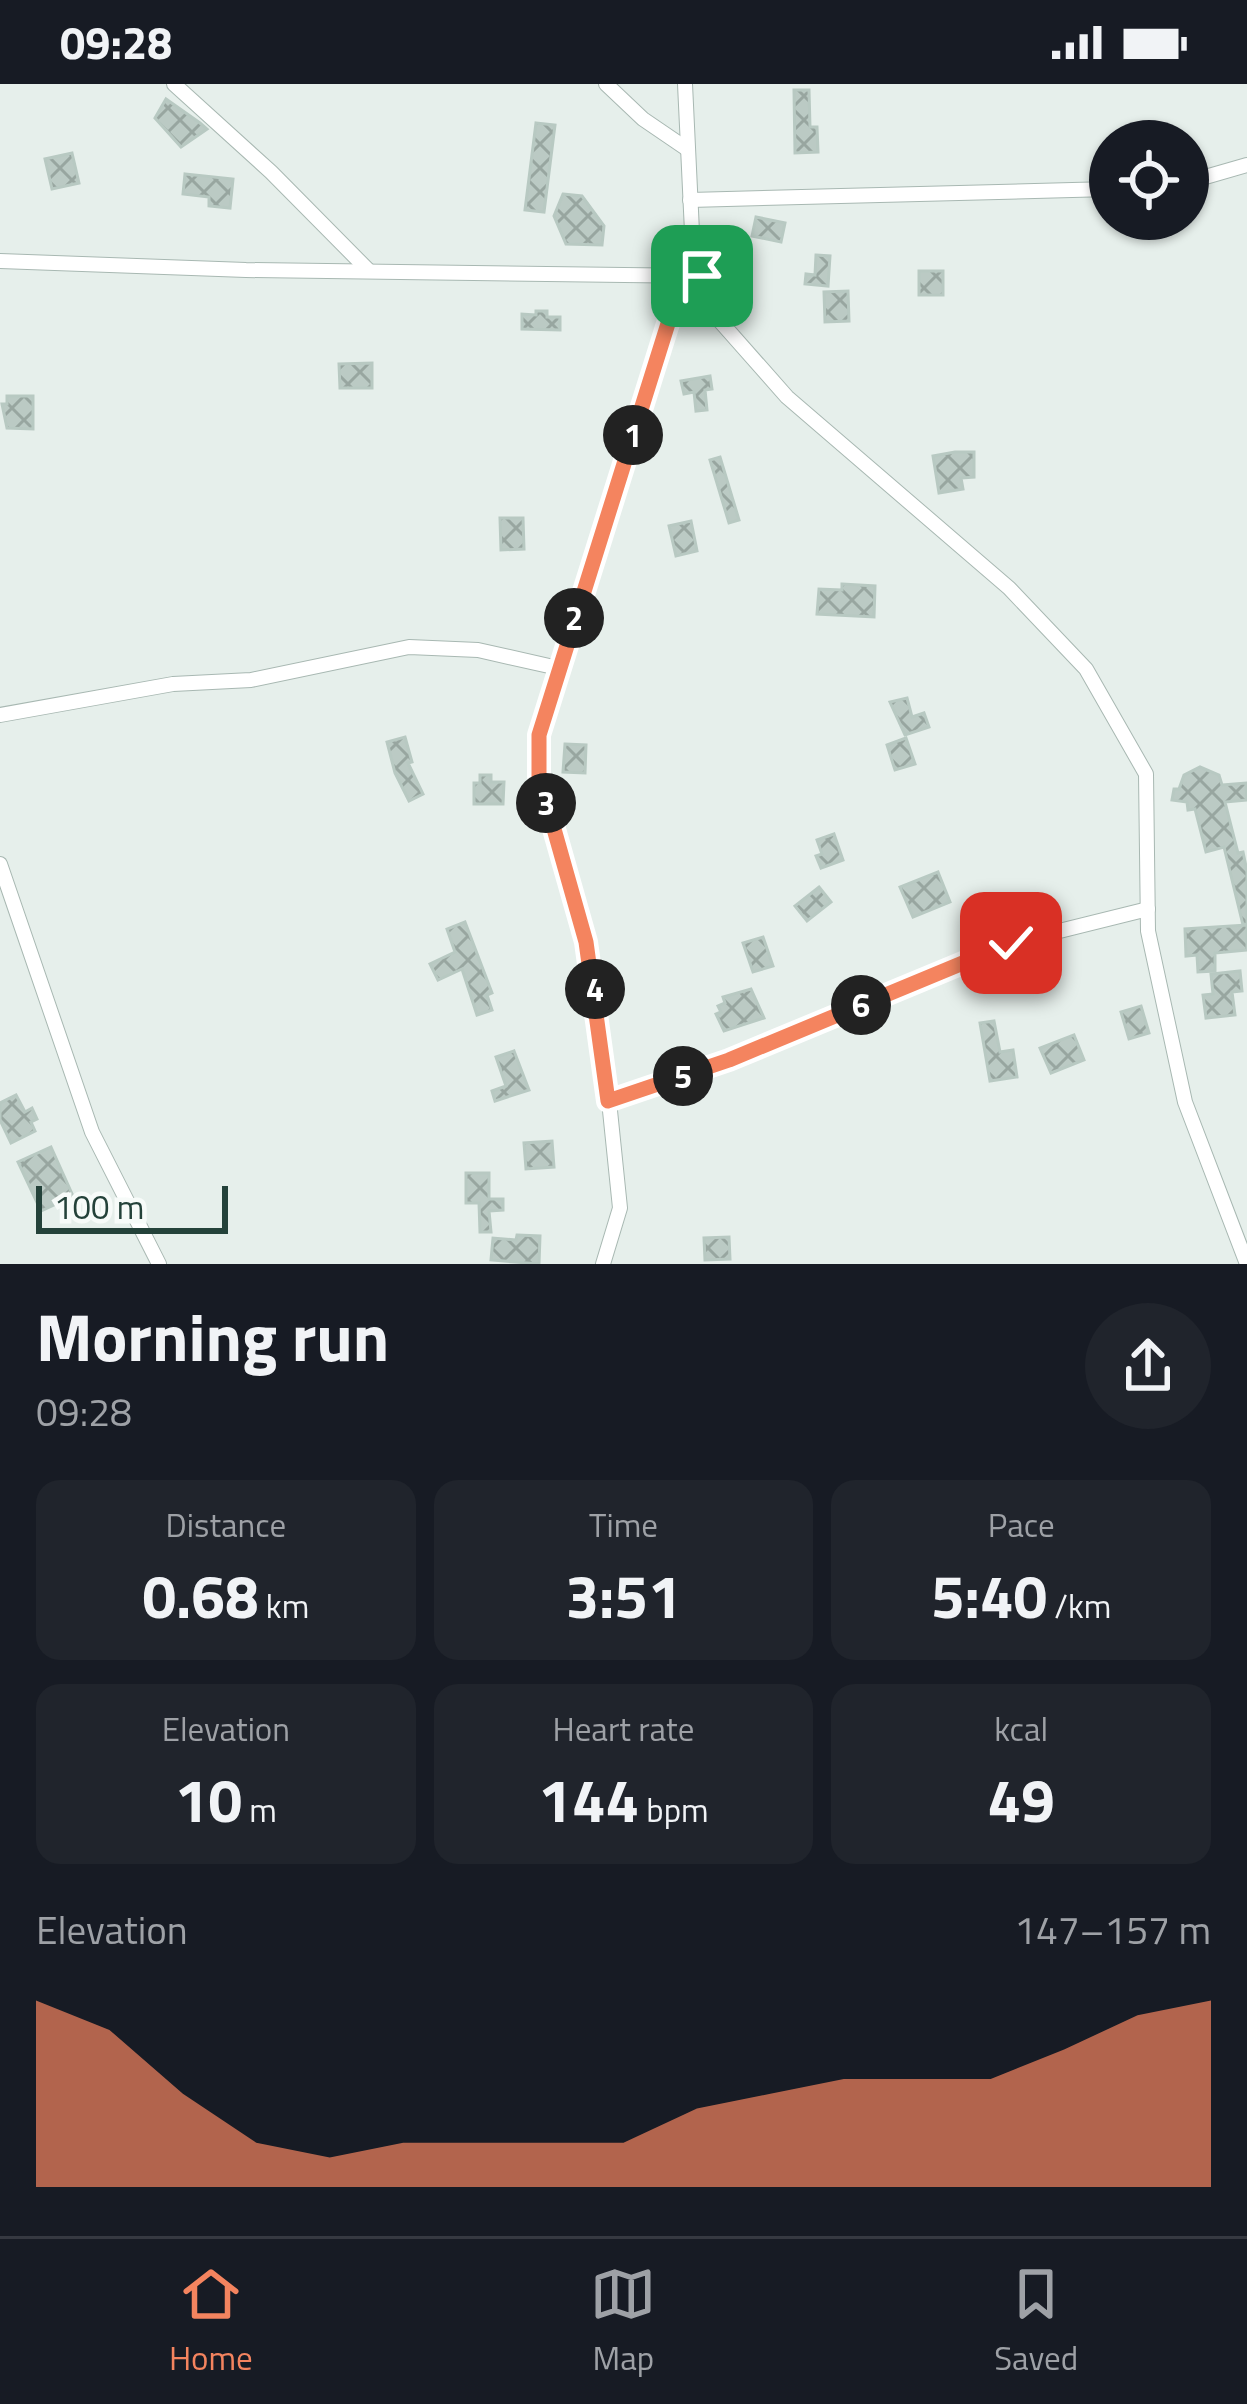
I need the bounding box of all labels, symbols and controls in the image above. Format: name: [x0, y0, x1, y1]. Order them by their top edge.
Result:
text: 09:28: [60, 8, 172, 76]
map controls: [1089, 120, 1209, 240]
button: locate: [1089, 120, 1209, 240]
pin: [651, 225, 753, 327]
icon: arrive: [669, 243, 735, 309]
pin: 1: [603, 405, 663, 465]
text: 1: [624, 410, 642, 460]
pin: 2: [544, 588, 604, 648]
text: 2: [565, 593, 583, 643]
pin: 3: [516, 773, 576, 833]
text: 3: [537, 778, 555, 828]
pin: [960, 892, 1062, 994]
icon: check: [978, 910, 1044, 976]
pin: 4: [565, 959, 625, 1019]
text: 4: [586, 964, 604, 1014]
pin: 6: [831, 975, 891, 1035]
text: 6: [852, 980, 870, 1030]
pin: 5: [653, 1046, 713, 1106]
text: 5: [674, 1051, 692, 1101]
scale bar: [36, 1180, 228, 1233]
text: 100 m: [54, 1182, 144, 1232]
text: Morning run: [36, 1286, 389, 1387]
button: share: [1085, 1303, 1211, 1429]
text: 09:28: [36, 1382, 132, 1441]
text: Distance: [166, 1500, 286, 1550]
text: Time: [589, 1500, 658, 1550]
text: Pace: [988, 1500, 1055, 1550]
text: 0.68: [142, 1550, 259, 1641]
text: 3:51: [565, 1550, 682, 1641]
text: 5:40: [931, 1550, 1047, 1641]
text: km: [259, 1581, 309, 1631]
text: /km: [1047, 1581, 1111, 1631]
text: Elevation: [162, 1704, 290, 1754]
text: Heart rate: [553, 1704, 694, 1754]
text: kcal: [994, 1704, 1048, 1754]
text: 10: [175, 1754, 242, 1845]
text: 144: [538, 1754, 639, 1845]
text: 49: [988, 1754, 1055, 1845]
text: m: [242, 1785, 277, 1835]
text: bpm: [639, 1785, 709, 1835]
text: Elevation: [36, 1900, 188, 1959]
text: 147–157 m: [1014, 1900, 1211, 1959]
tab: Home: [169, 2261, 253, 2383]
tab: Map: [590, 2261, 656, 2383]
tab: Saved: [994, 2261, 1078, 2383]

